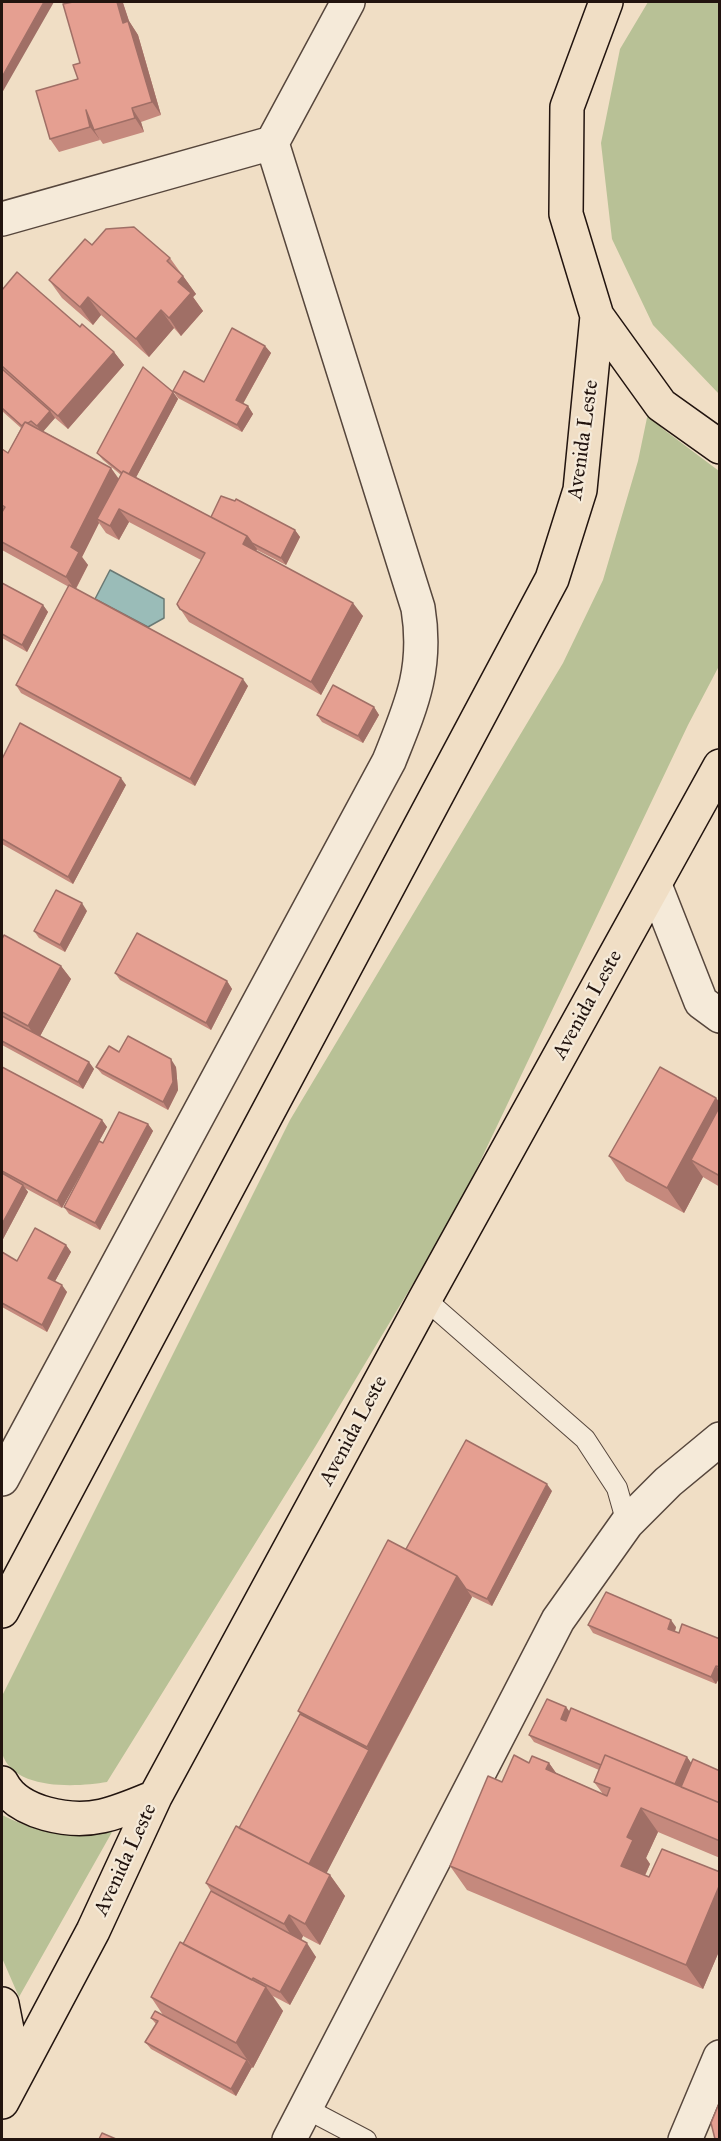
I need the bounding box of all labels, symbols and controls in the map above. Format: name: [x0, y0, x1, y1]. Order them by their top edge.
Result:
street label: Avenida Leste: [563, 378, 605, 502]
street label: Avenida Leste: [548, 946, 628, 1064]
street label: Avenida Leste: [314, 1372, 394, 1490]
street label: Avenida Leste: [89, 1800, 163, 1920]

